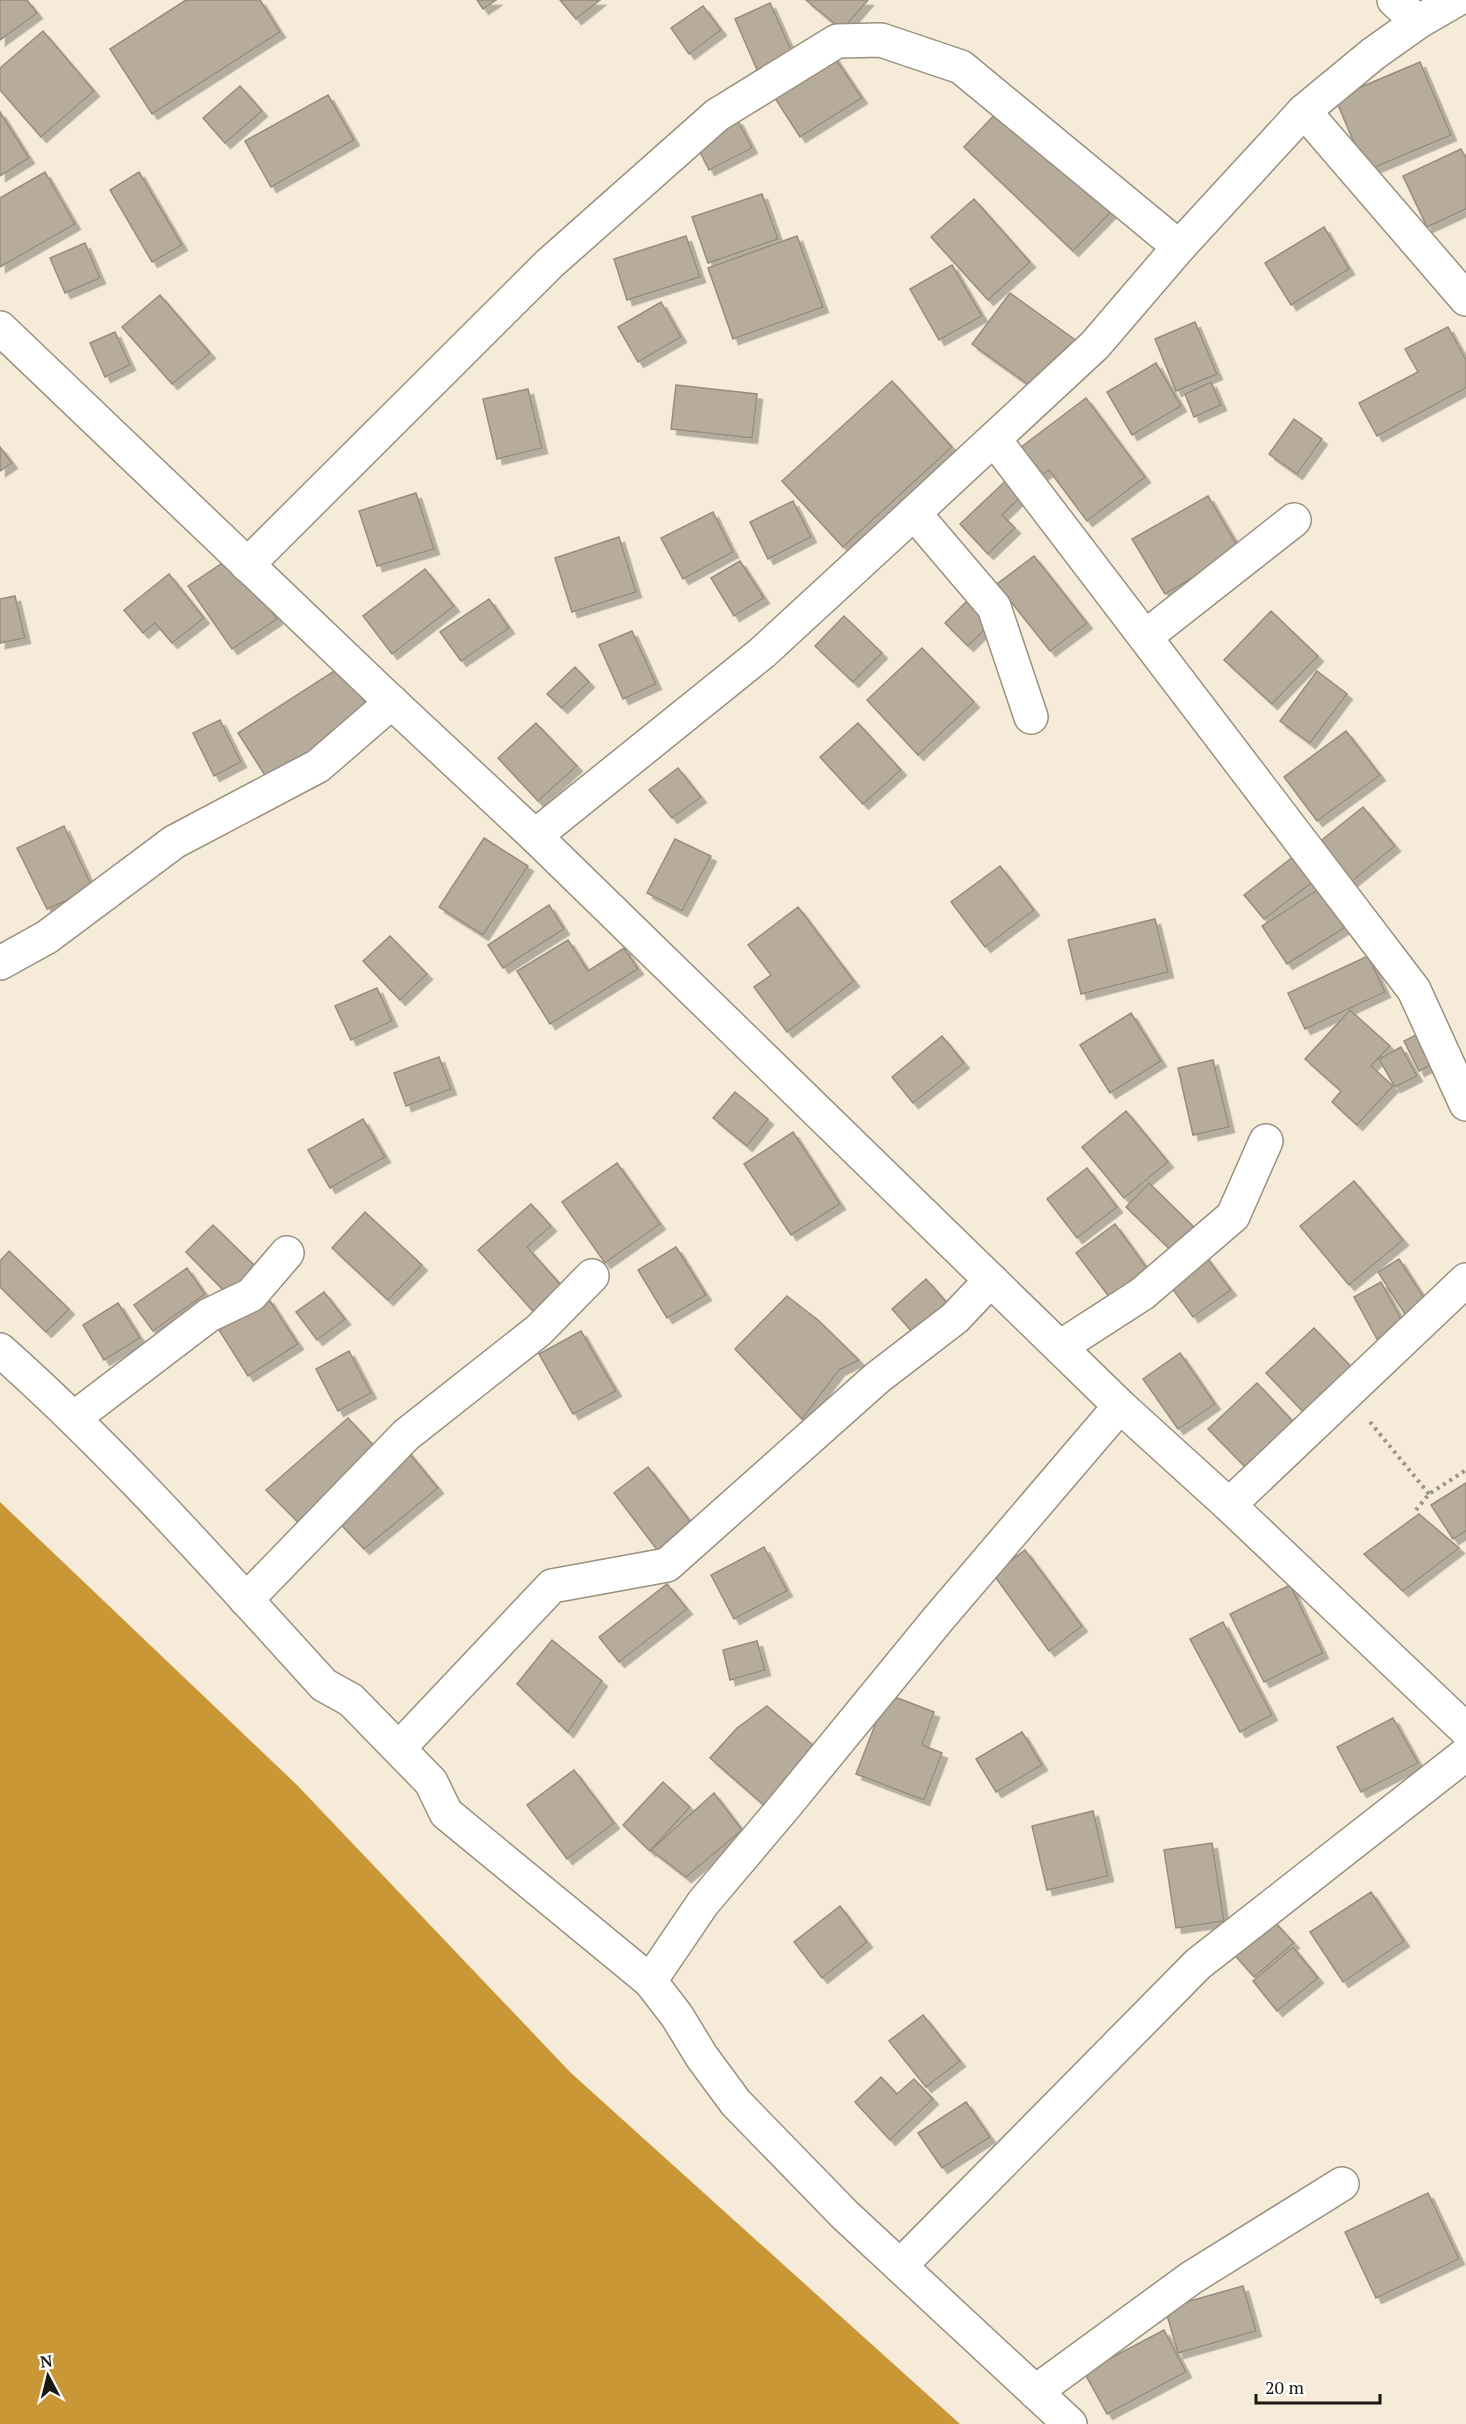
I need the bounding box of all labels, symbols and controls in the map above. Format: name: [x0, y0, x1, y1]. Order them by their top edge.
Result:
north arrow: [18, 2346, 78, 2406]
text: N: [39, 2349, 54, 2373]
scale bar: [1256, 2367, 1380, 2405]
text: 20 m: [1265, 2375, 1305, 2399]

